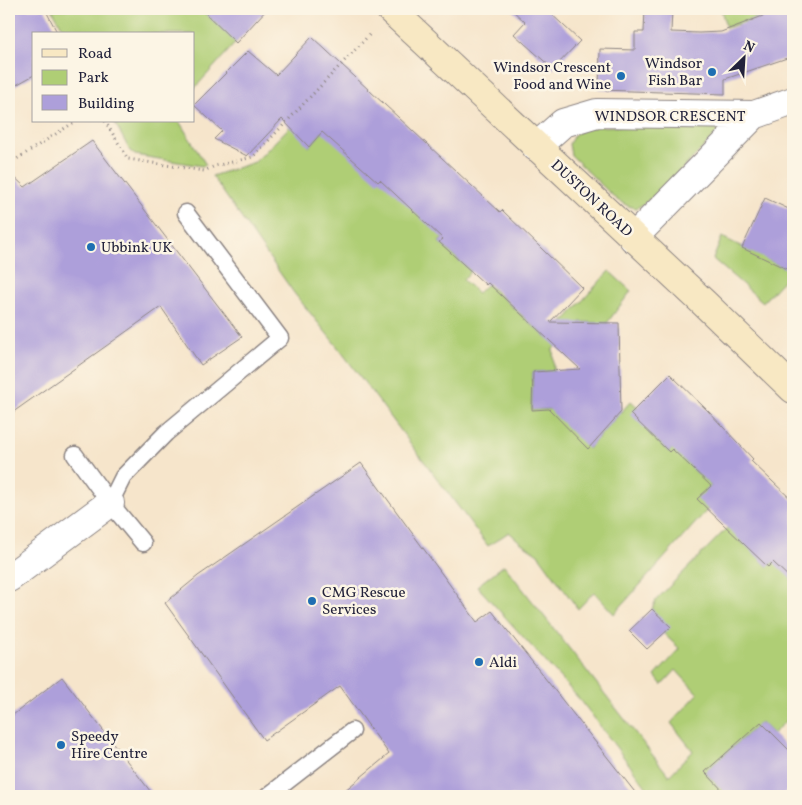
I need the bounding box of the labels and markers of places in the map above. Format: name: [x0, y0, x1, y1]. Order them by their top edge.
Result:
place label: Windsor Fish Bar: [645, 54, 702, 92]
place label: Windsor Crescent Food and Wine: [493, 58, 611, 96]
marker: Windsor Fish Bar: [706, 66, 718, 78]
marker: Windsor Crescent Food and Wine: [615, 70, 627, 82]
place label: Ubbink UK: [101, 238, 172, 259]
marker: Ubbink UK: [85, 241, 97, 253]
place label: CMG Rescue Services: [322, 583, 406, 621]
marker: CMG Rescue Services: [306, 595, 318, 607]
place label: Aldi: [489, 653, 517, 674]
marker: Aldi: [473, 656, 485, 668]
place label: Speedy Hire Centre: [71, 727, 148, 765]
marker: Speedy Hire Centre: [55, 739, 67, 751]

